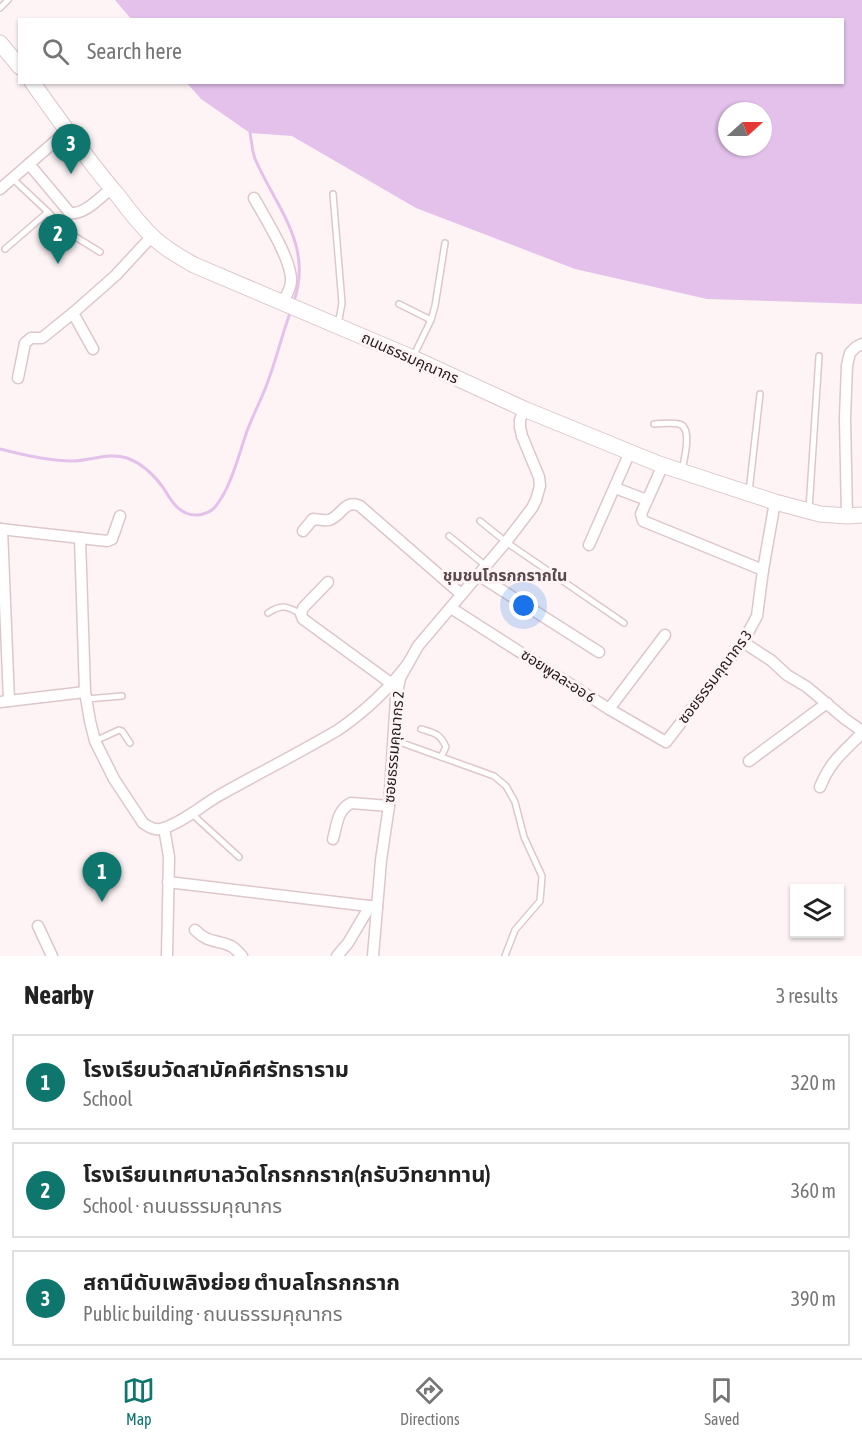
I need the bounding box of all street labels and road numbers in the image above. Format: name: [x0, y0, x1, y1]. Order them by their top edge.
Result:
street label: ถนนธรรมคุณากร: [359, 328, 461, 388]
street label: ซอยธรรมคุณากร 3: [674, 627, 756, 727]
street label: ซอยพูลละออ 6: [518, 645, 598, 707]
street label: ซอยธรรมคุณากร 2: [380, 690, 408, 804]

